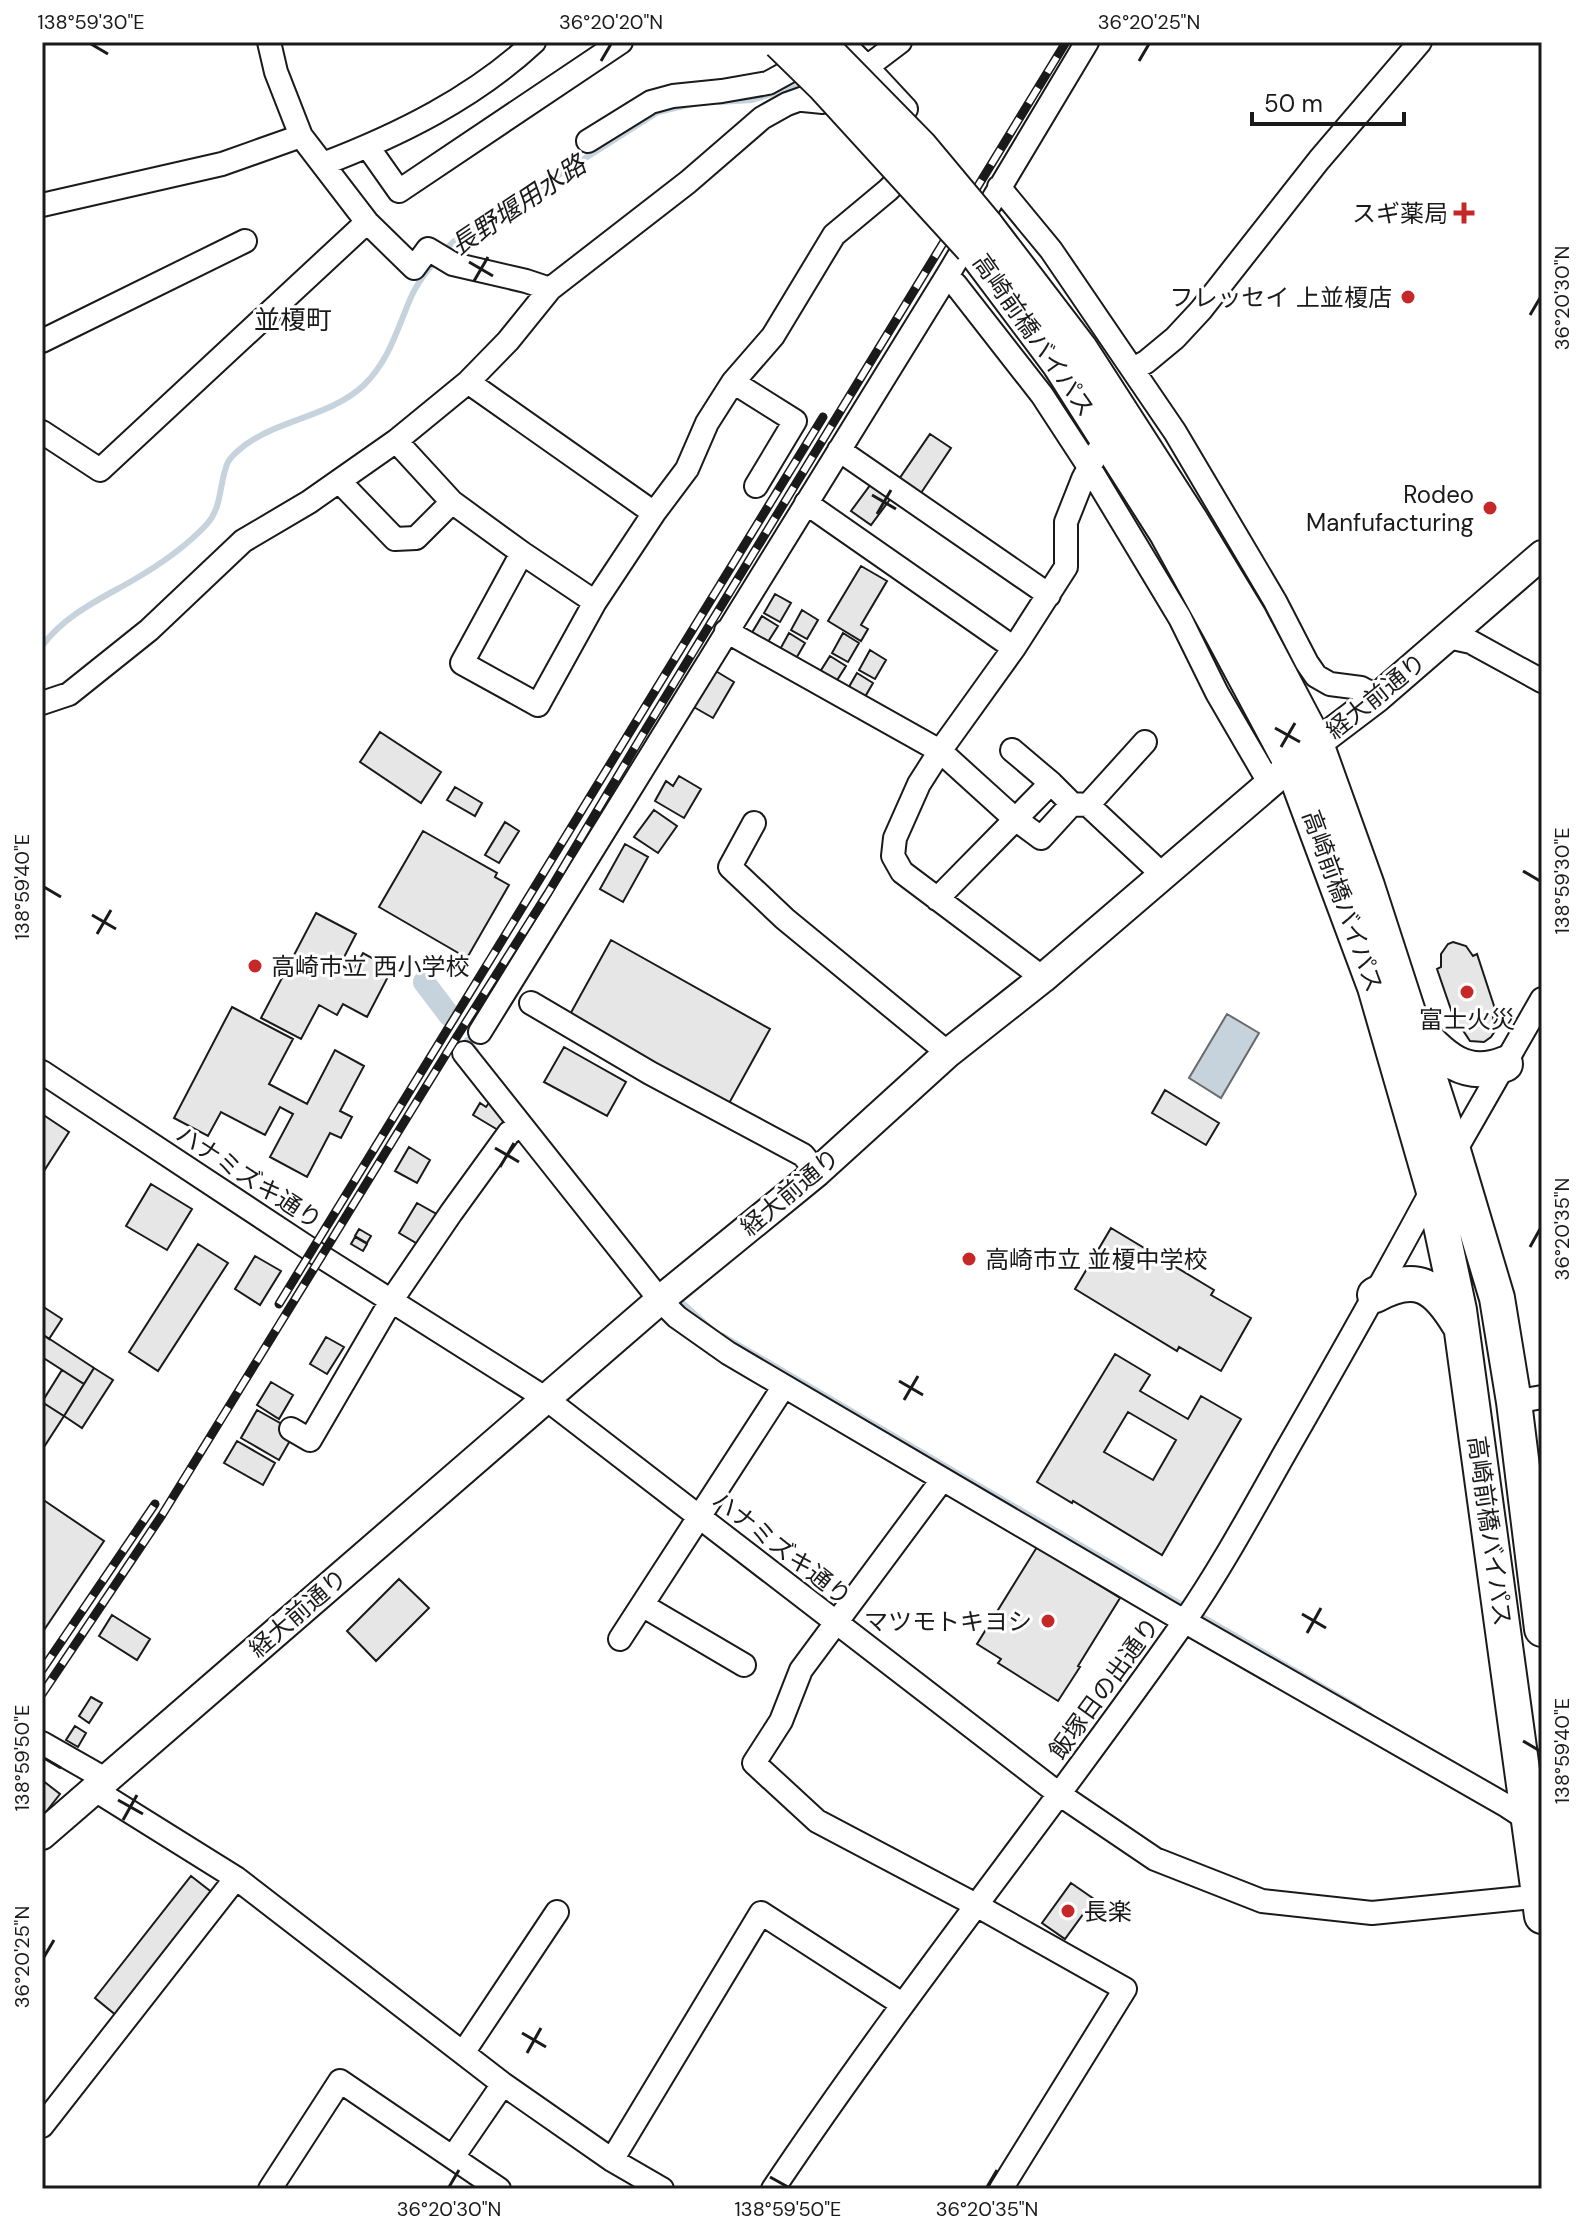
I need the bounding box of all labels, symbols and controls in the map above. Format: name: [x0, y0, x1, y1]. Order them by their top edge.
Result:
text: 138°59'30"E: [37, 9, 145, 35]
text: 36°20'20"N: [559, 9, 663, 35]
text: 36°20'25"N: [1098, 9, 1200, 35]
scale bar: [1252, 76, 1404, 126]
text: 50 m: [1264, 88, 1323, 119]
water label: 長野堰用水路: [444, 146, 594, 263]
place label: スギ薬局: [1352, 198, 1448, 229]
marker: スギ薬局: [1455, 204, 1473, 222]
text: 36°20'30"N: [1549, 246, 1575, 350]
street label: 高崎前橋バイパス: [966, 248, 1102, 422]
place label: フレッセイ 上並榎店: [1170, 282, 1392, 313]
marker: フレッセイ 上並榎店: [1399, 288, 1417, 306]
district label: 並榎町: [254, 303, 332, 337]
place label: Rodeo Manfufacturing: [1306, 479, 1474, 538]
marker: Rodeo Manfufacturing: [1481, 499, 1499, 517]
street label: 経大前通り: [1320, 646, 1432, 746]
street label: 高崎前橋バイパス: [1296, 806, 1390, 996]
text: 138°59'30"E: [1549, 827, 1575, 935]
text: 138°59'40"E: [9, 834, 35, 940]
place label: 高崎市立 西小学校: [271, 951, 469, 982]
marker: 高崎市立 西小学校: [246, 957, 264, 975]
marker: 富士火災: [1458, 983, 1476, 1001]
place label: 富士火災: [1419, 1004, 1515, 1035]
street label: ハナミズキ通り: [170, 1118, 328, 1236]
street label: 経大前通り: [734, 1142, 846, 1242]
text: 36°20'35"N: [1549, 1178, 1575, 1280]
place label: 高崎市立 並榎中学校: [985, 1244, 1207, 1275]
marker: 高崎市立 並榎中学校: [960, 1250, 978, 1268]
street label: 高崎前橋バイパス: [1461, 1434, 1519, 1628]
street label: ハナミズキ通り: [706, 1484, 858, 1612]
street label: 経大前通り: [243, 1562, 353, 1664]
place label: マツモトキヨシ: [864, 1606, 1032, 1637]
street label: 飯塚日の出通り: [1042, 1611, 1166, 1765]
marker: マツモトキヨシ: [1039, 1612, 1057, 1630]
text: 138°59'40"E: [1549, 1698, 1575, 1804]
text: 138°59'50"E: [9, 1705, 35, 1811]
place label: 長楽: [1084, 1896, 1132, 1927]
marker: 長楽: [1059, 1902, 1077, 1920]
text: 36°20'25"N: [9, 1906, 35, 2008]
text: 36°20'30"N: [397, 2196, 501, 2222]
text: 138°59'50"E: [735, 2196, 841, 2222]
text: 36°20'35"N: [936, 2196, 1038, 2222]

